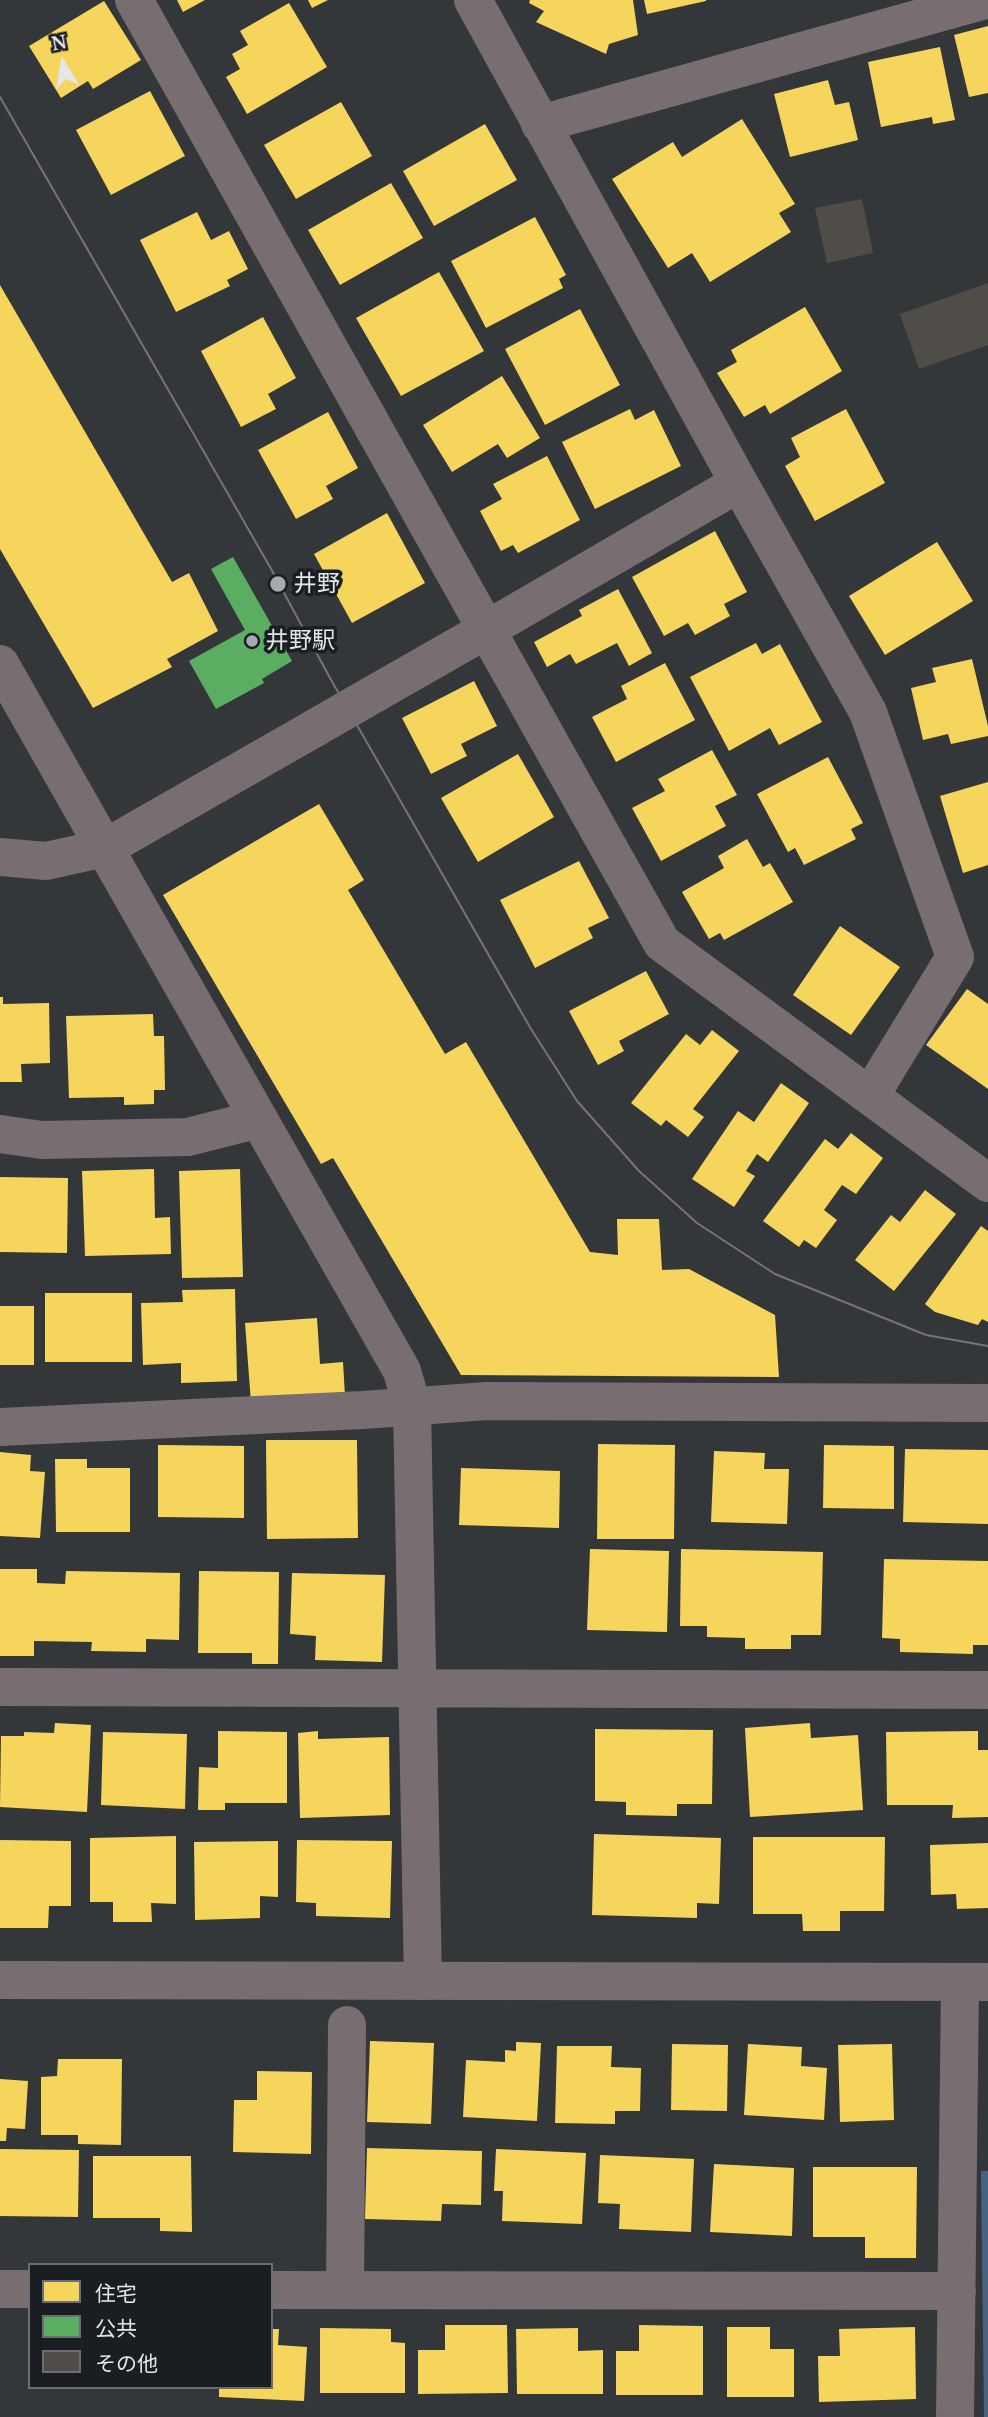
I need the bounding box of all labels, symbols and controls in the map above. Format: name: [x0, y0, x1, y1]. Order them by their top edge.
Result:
north arrow: [28, 28, 98, 98]
text: N: [49, 28, 69, 57]
place label: 井野: [294, 570, 340, 598]
marker: 井野: [268, 574, 288, 594]
place label: 井野駅: [266, 627, 335, 655]
marker: 井野駅: [244, 633, 260, 649]
legend: [28, 2263, 273, 2389]
text: 住宅: [95, 2279, 137, 2307]
text: 公共: [95, 2314, 137, 2342]
text: その他: [95, 2349, 158, 2377]

